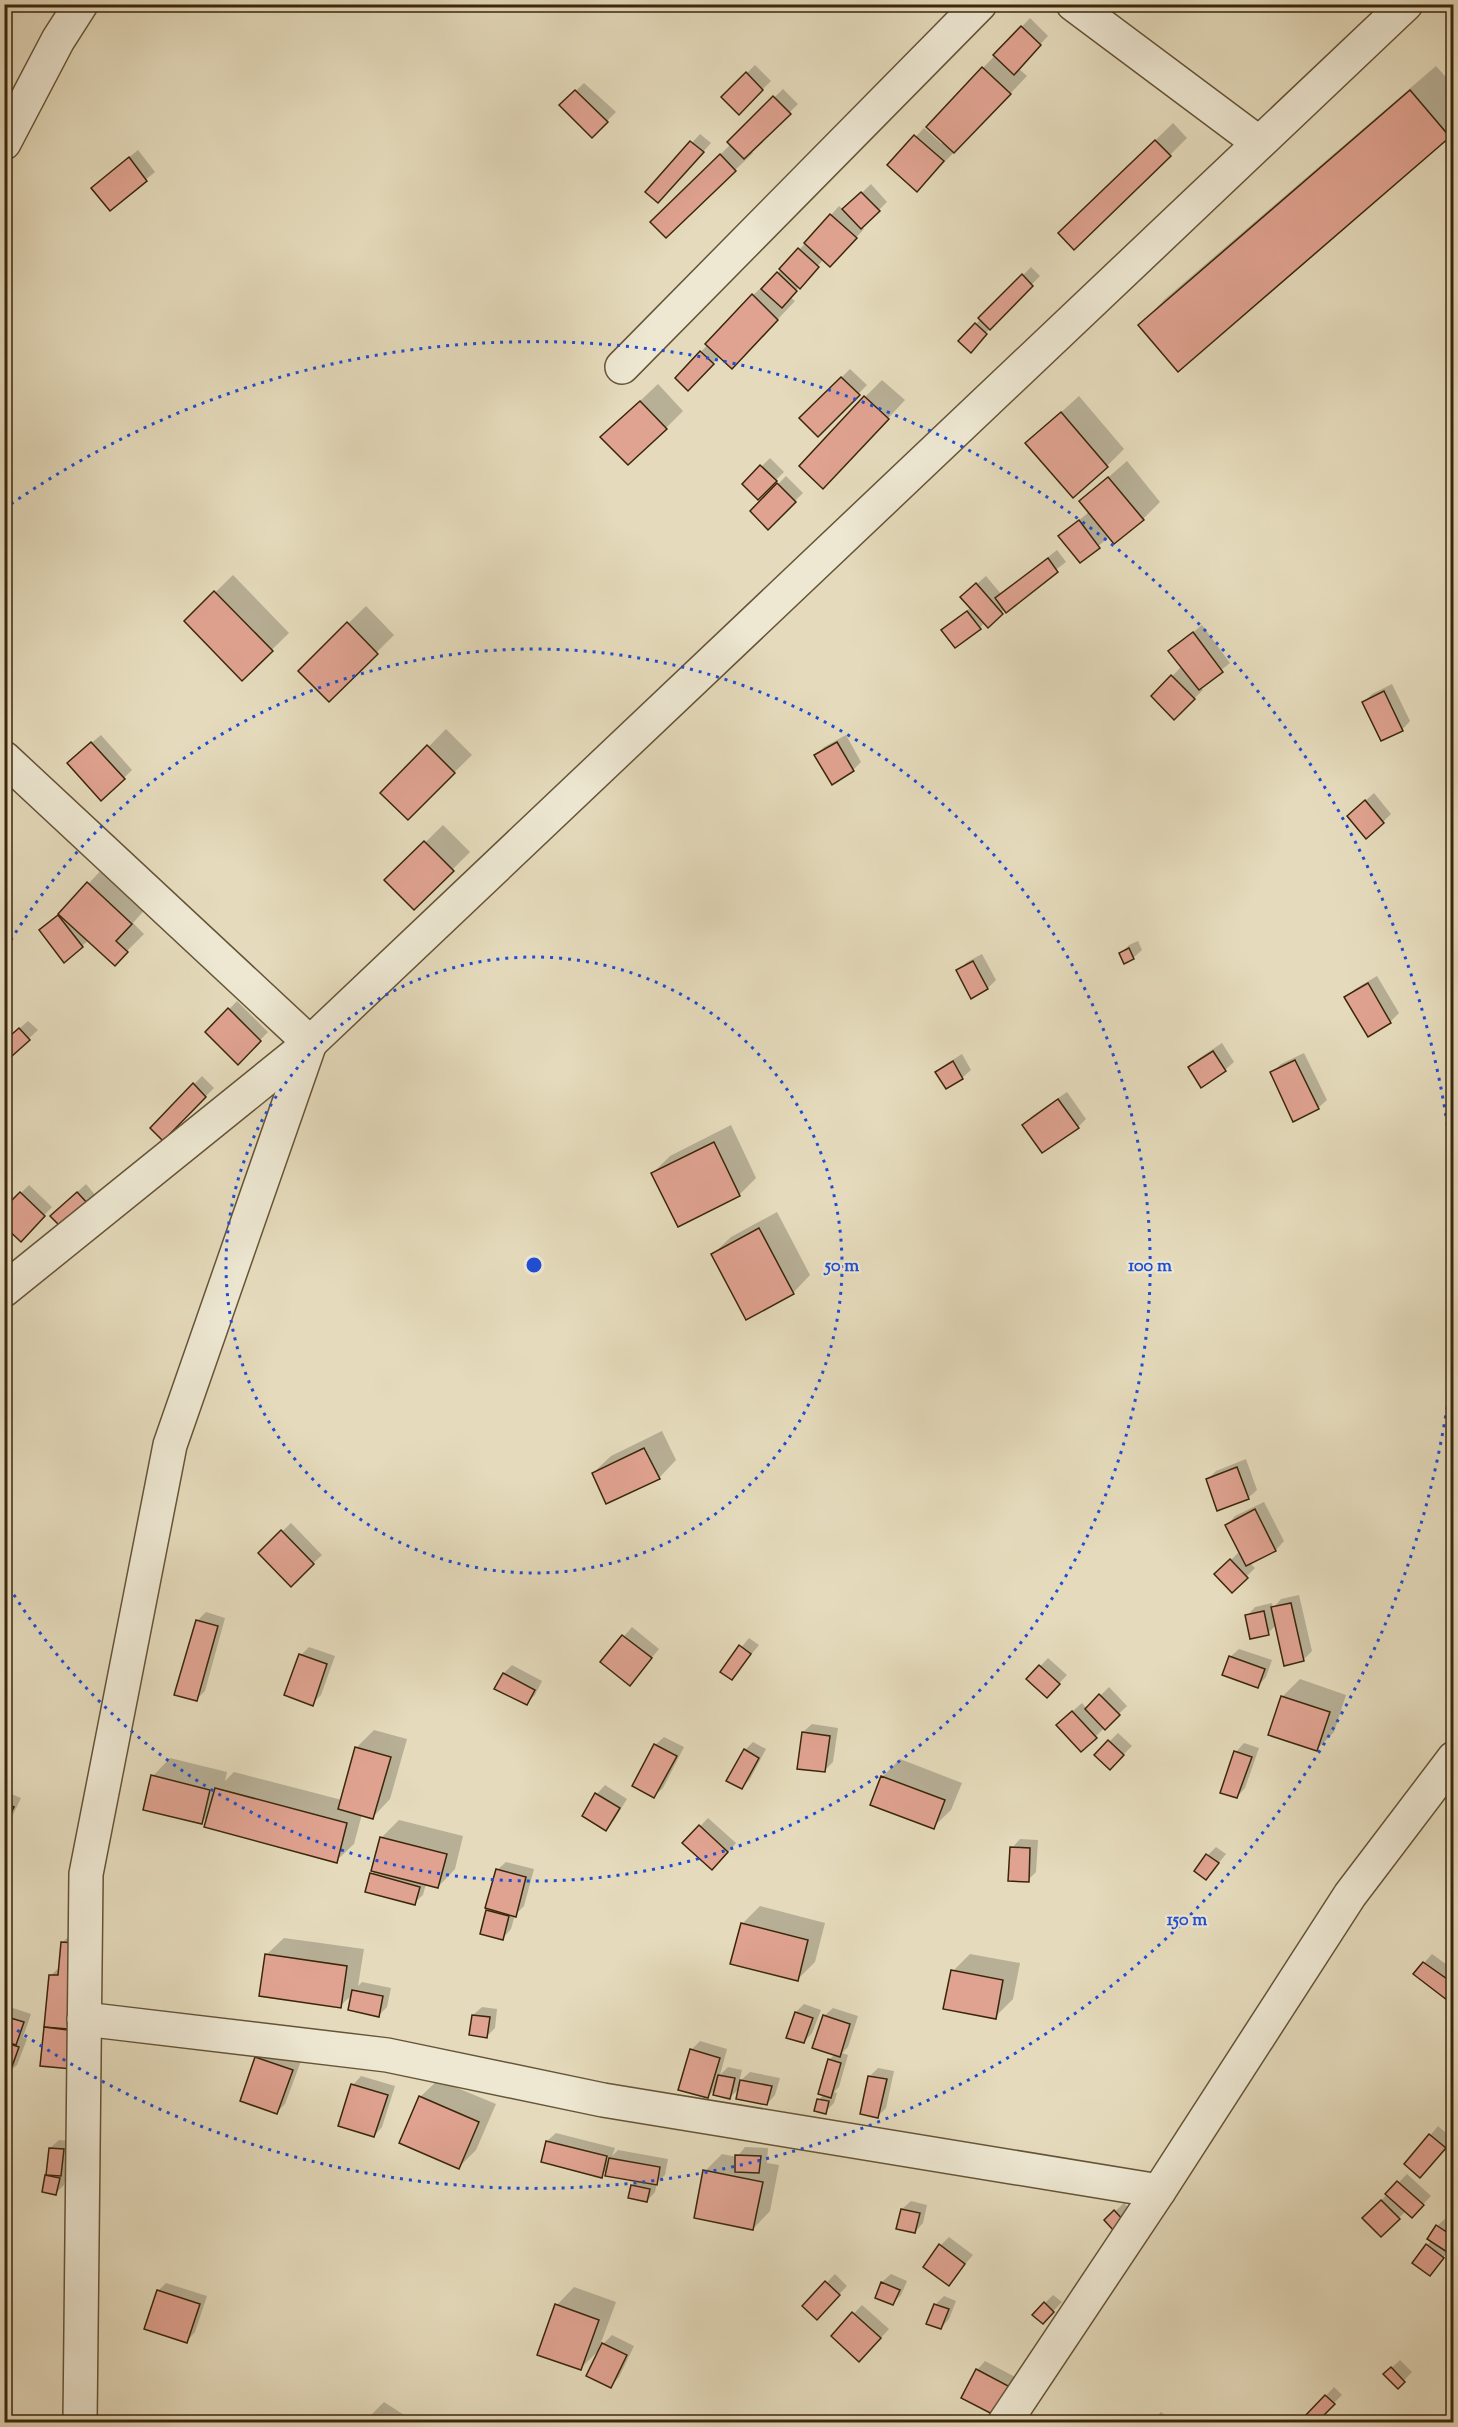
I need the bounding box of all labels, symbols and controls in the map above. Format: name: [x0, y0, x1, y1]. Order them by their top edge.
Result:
text: 50 m: [823, 1254, 859, 1280]
text: 100 m: [1128, 1254, 1172, 1280]
centre of rings: [524, 1255, 544, 1275]
text: 150 m: [1167, 1908, 1207, 1934]

